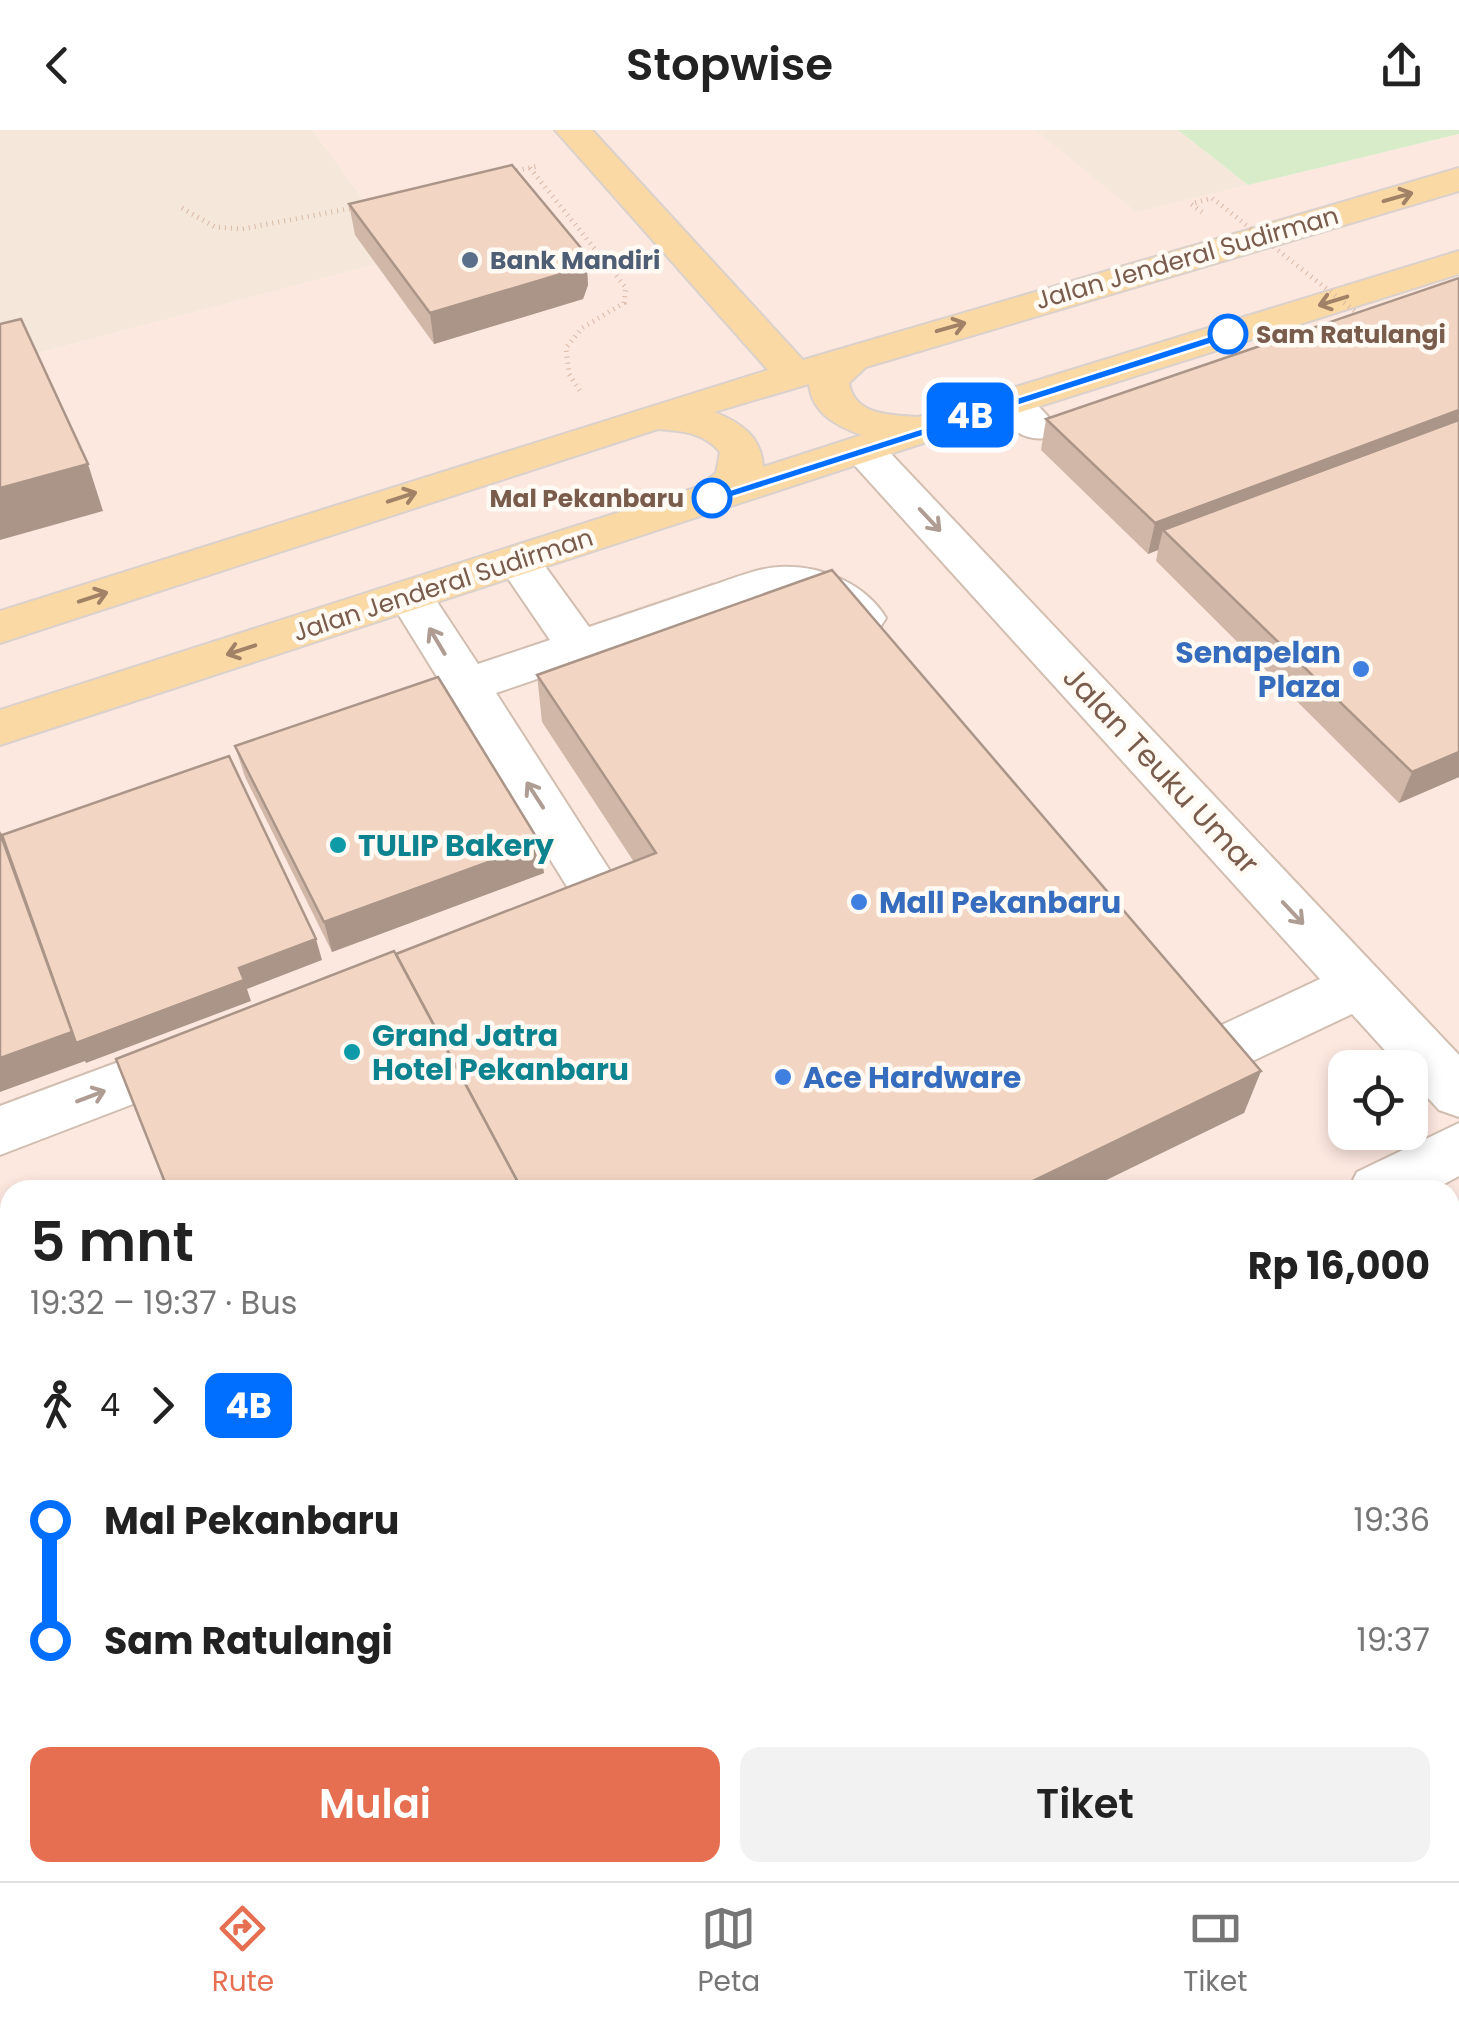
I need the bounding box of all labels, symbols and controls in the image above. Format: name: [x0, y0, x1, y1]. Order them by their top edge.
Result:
text: Stopwise: [626, 33, 833, 96]
icon: back: [30, 38, 85, 93]
icon: share: [1374, 38, 1429, 93]
one-way arrow: [1382, 187, 1413, 205]
street label: Jalan Jenderal Sudirman: [1031, 198, 1343, 318]
place label: Bank Mandiri: [490, 243, 660, 278]
marker: Bank Mandiri: [459, 249, 481, 271]
one-way arrow: [1317, 293, 1349, 311]
marker: Sam Ratulangi: [1209, 315, 1247, 353]
one-way arrow: [935, 317, 967, 335]
place label: Sam Ratulangi: [1256, 317, 1446, 352]
line badge: 4B: [925, 382, 1015, 448]
text: 4B: [947, 391, 993, 440]
marker: Mal Pekanbaru: [693, 479, 731, 517]
place label: Mal Pekanbaru: [490, 481, 684, 516]
one-way arrow: [386, 487, 418, 505]
one-way arrow: [918, 507, 941, 532]
street label: Jalan Jenderal Sudirman: [288, 520, 598, 650]
one-way arrow: [76, 587, 108, 605]
one-way arrow: [427, 627, 447, 656]
place label: Senapelan Plaza: [1175, 631, 1341, 708]
one-way arrow: [225, 643, 257, 661]
street label: Jalan Teuku Umar: [1053, 656, 1269, 884]
marker: Senapelan Plaza: [1350, 658, 1372, 680]
one-way arrow: [525, 782, 546, 810]
place label: TULIP Bakery: [358, 824, 554, 867]
marker: TULIP Bakery: [327, 834, 349, 856]
place label: Mall Pekanbaru: [879, 881, 1121, 924]
marker: Mall Pekanbaru: [848, 891, 870, 913]
one-way arrow: [1281, 900, 1304, 925]
place label: Grand Jatra Hotel Pekanbaru: [372, 1014, 629, 1091]
marker: Grand Jatra Hotel Pekanbaru: [341, 1041, 363, 1063]
map controls: [1328, 1050, 1428, 1150]
button: locate: [1328, 1050, 1428, 1150]
place label: Ace Hardware: [803, 1056, 1021, 1099]
marker: Ace Hardware: [772, 1066, 794, 1088]
one-way arrow: [75, 1086, 106, 1104]
text: 5 mnt: [30, 1203, 194, 1280]
text: Rp 16,000: [1248, 1239, 1430, 1292]
text: 19:32 – 19:37 · Bus: [30, 1280, 297, 1325]
icon: walk: [30, 1378, 85, 1433]
icon: forward: [135, 1378, 190, 1433]
text: 4B: [225, 1381, 272, 1430]
text: 4: [100, 1382, 120, 1427]
text: Mal Pekanbaru: [104, 1494, 399, 1547]
text: 19:36: [1354, 1497, 1430, 1542]
text: Sam Ratulangi: [104, 1614, 393, 1667]
text: 19:37: [1356, 1617, 1430, 1662]
button: Mulai: [30, 1747, 720, 1862]
button: Tiket: [740, 1747, 1430, 1862]
tab: Rute: [212, 1901, 274, 2003]
tab: Peta: [697, 1901, 760, 2003]
tab: Tiket: [1183, 1901, 1247, 2003]

